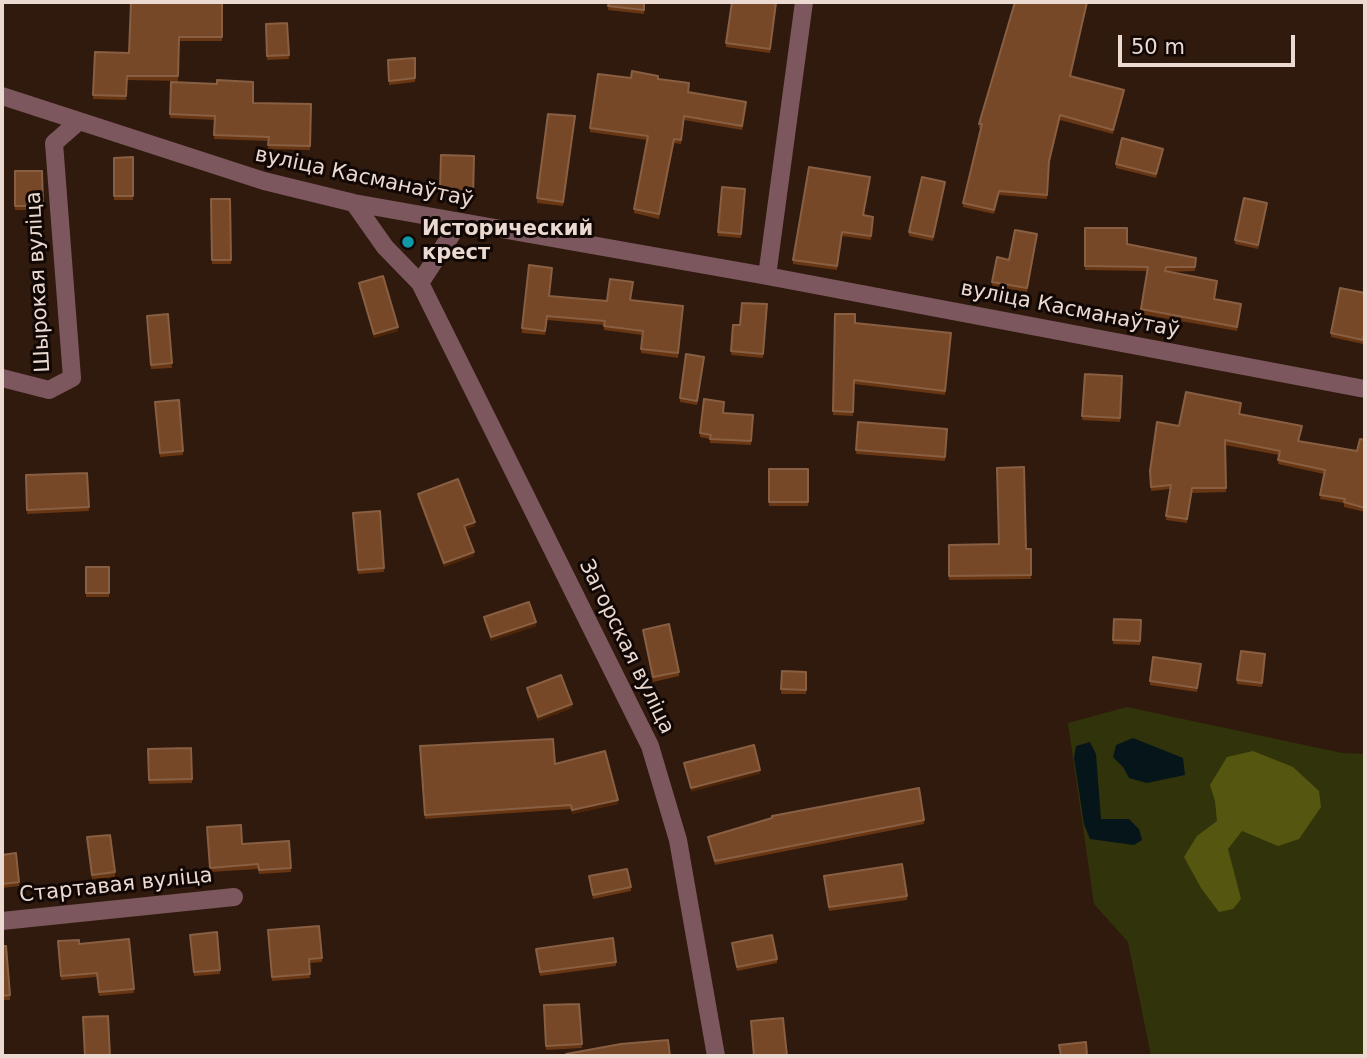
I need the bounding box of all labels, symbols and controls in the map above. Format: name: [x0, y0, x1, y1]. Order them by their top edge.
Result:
scale bar: [1122, 21, 1299, 65]
text: 50 m: [1131, 35, 1185, 59]
street label: вуліца Касманаўтаў: [253, 143, 475, 213]
street label: Шырокая вуліца: [22, 191, 56, 373]
place label: Исторический крест: [422, 217, 593, 267]
marker: Исторический крест: [400, 234, 416, 250]
street label: вуліца Касманаўтаў: [958, 276, 1182, 344]
street label: Загорская вуліца: [573, 556, 679, 738]
street label: Стартавая вуліца: [18, 863, 214, 909]

